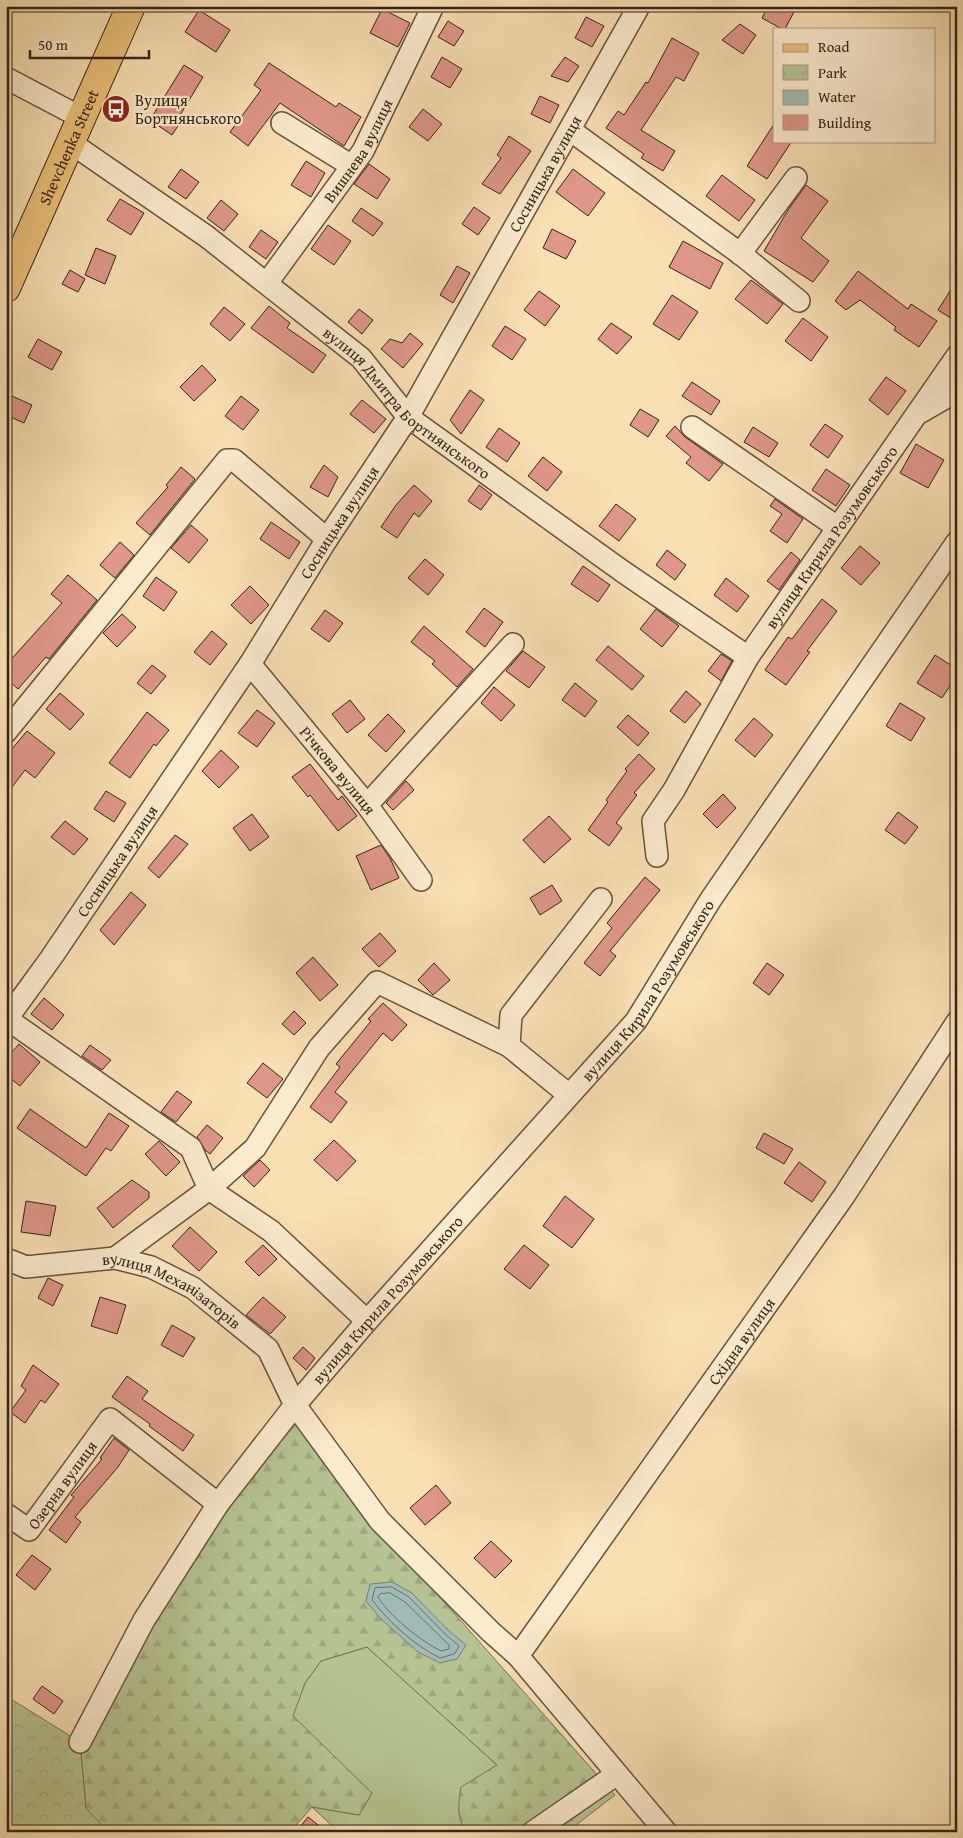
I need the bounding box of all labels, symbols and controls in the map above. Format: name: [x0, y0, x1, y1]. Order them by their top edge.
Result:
scale bar: [30, 28, 149, 60]
legend: [773, 28, 936, 142]
text: 50 m: [38, 34, 69, 55]
text: Road: [818, 36, 849, 57]
text: Park: [818, 62, 847, 83]
street label: Shevchenka Street: [32, 85, 105, 209]
text: Water: [818, 86, 856, 107]
place label: Вулиця Бортнянського: [135, 88, 241, 130]
bus stop icon: Вулиця Бортнянського: [101, 94, 131, 124]
street label: Вишнева вулиця: [317, 95, 398, 208]
street label: Сосницька вулиця: [502, 111, 587, 236]
text: Building: [818, 112, 872, 133]
street label: вулиця Дмитра Бортнянського: [318, 321, 496, 485]
street label: вулиця Кирила Розумовського: [759, 441, 903, 633]
street label: Сосницька вулиця: [293, 461, 384, 583]
street label: Річкова вулиця: [294, 721, 382, 819]
street label: Сосницька вулиця: [70, 800, 163, 922]
street label: вулиця Кирила Розумовського: [575, 895, 720, 1087]
street label: вулиця Кирила Розумовського: [306, 1210, 468, 1389]
street label: вулиця Механізаторів: [101, 1246, 246, 1335]
street label: Східна вулиця: [702, 1293, 780, 1390]
street label: Озерна вулиця: [21, 1435, 103, 1534]

